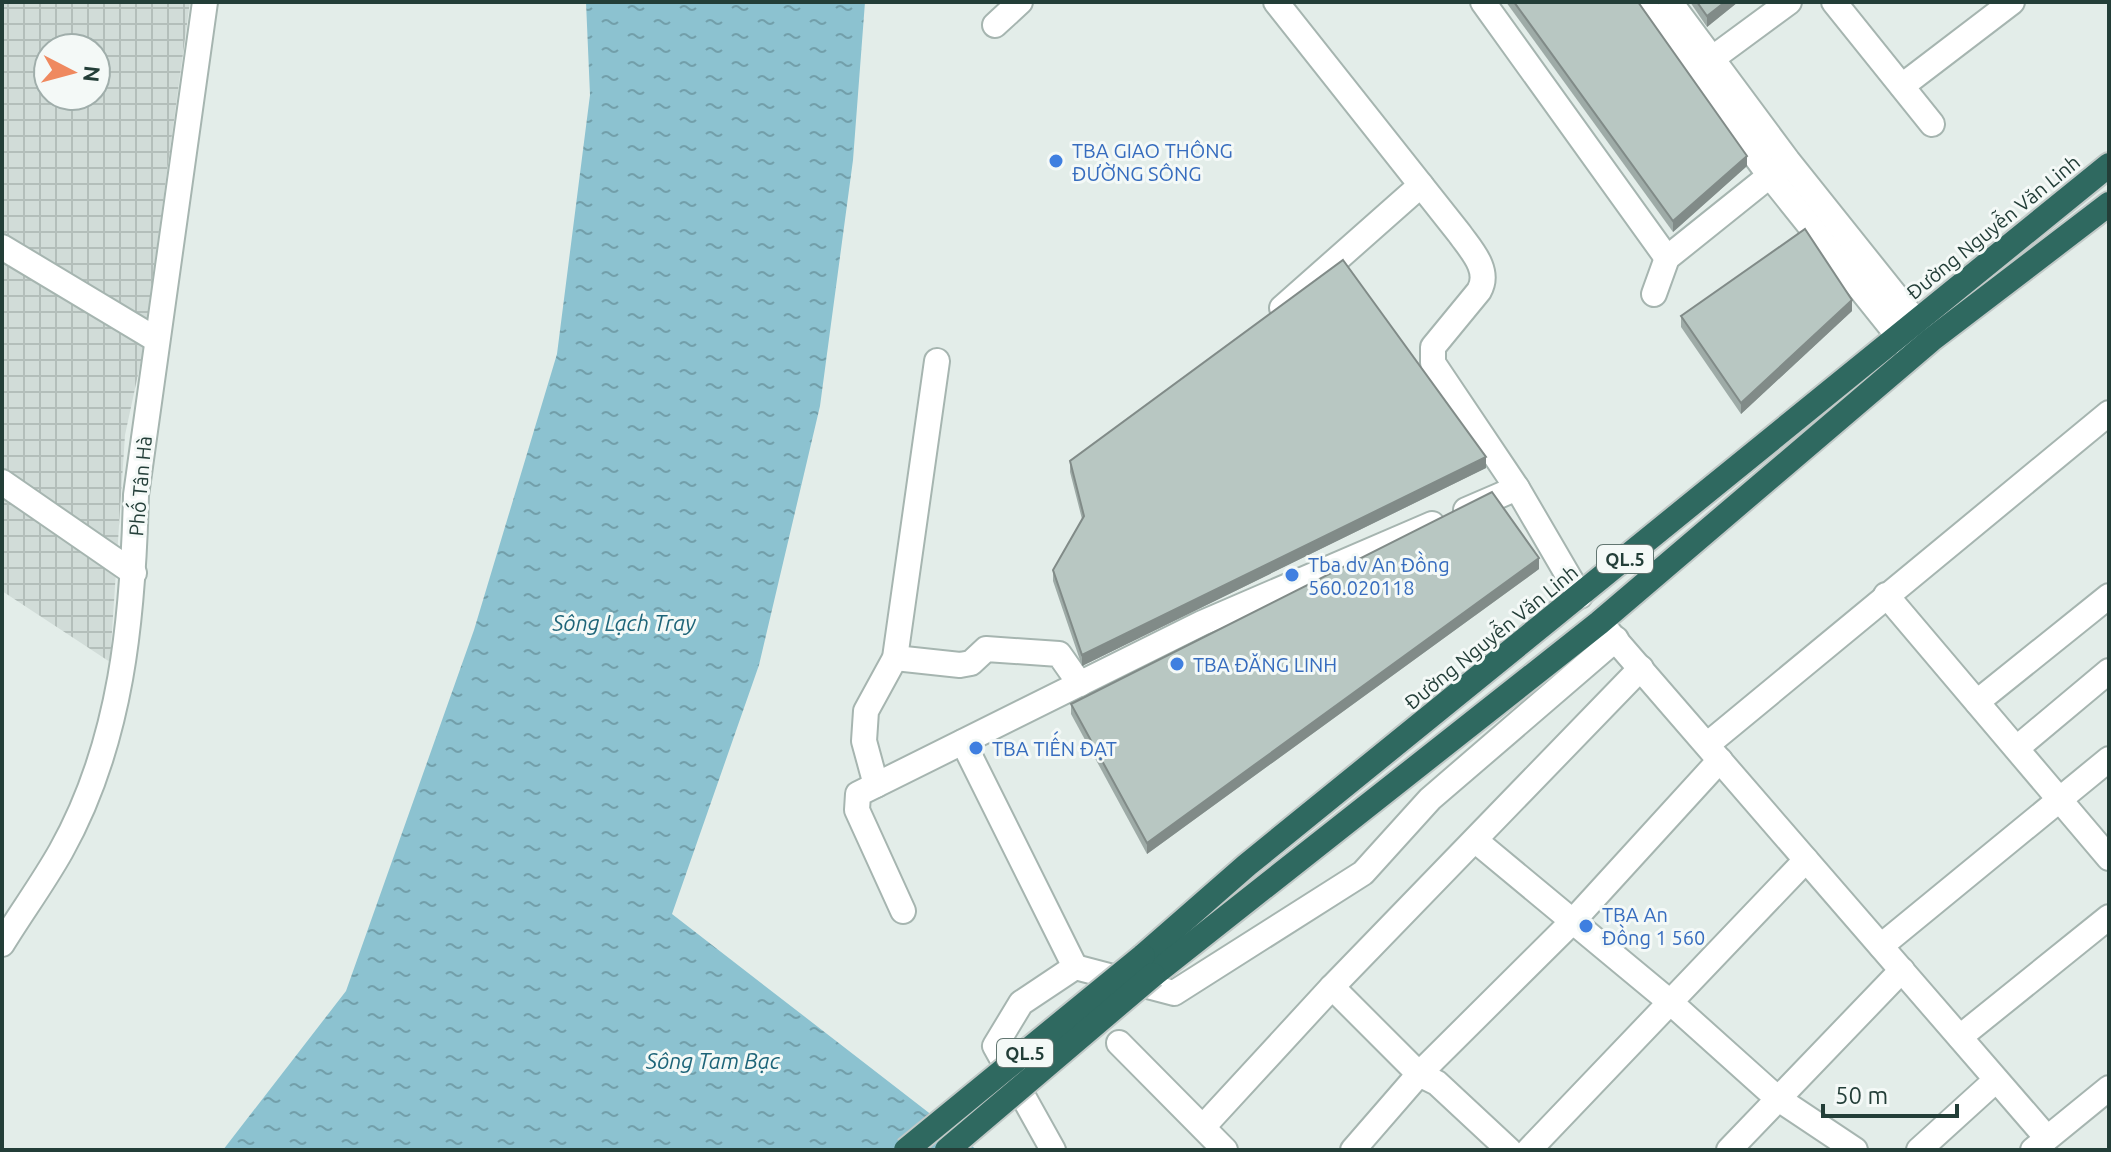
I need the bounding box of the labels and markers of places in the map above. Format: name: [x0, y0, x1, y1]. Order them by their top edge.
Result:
place label: TBA GIAO THÔNG ĐƯỜNG SÔNG: [1072, 139, 1233, 185]
marker: TBA GIAO THÔNG ĐƯỜNG SÔNG: [1047, 152, 1065, 170]
place label: Tba dv An Đồng 560.020118: [1308, 550, 1450, 599]
marker: Tba dv An Đồng 560.020118: [1283, 566, 1301, 584]
place label: TBA ĐĂNG LINH: [1193, 653, 1337, 676]
marker: TBA ĐĂNG LINH: [1168, 655, 1186, 673]
place label: TBA TIẾN ĐẠT: [992, 730, 1117, 760]
marker: TBA TIẾN ĐẠT: [967, 739, 985, 757]
place label: TBA An Đồng 1 560: [1602, 903, 1705, 949]
marker: TBA An Đồng 1 560: [1577, 917, 1595, 935]

